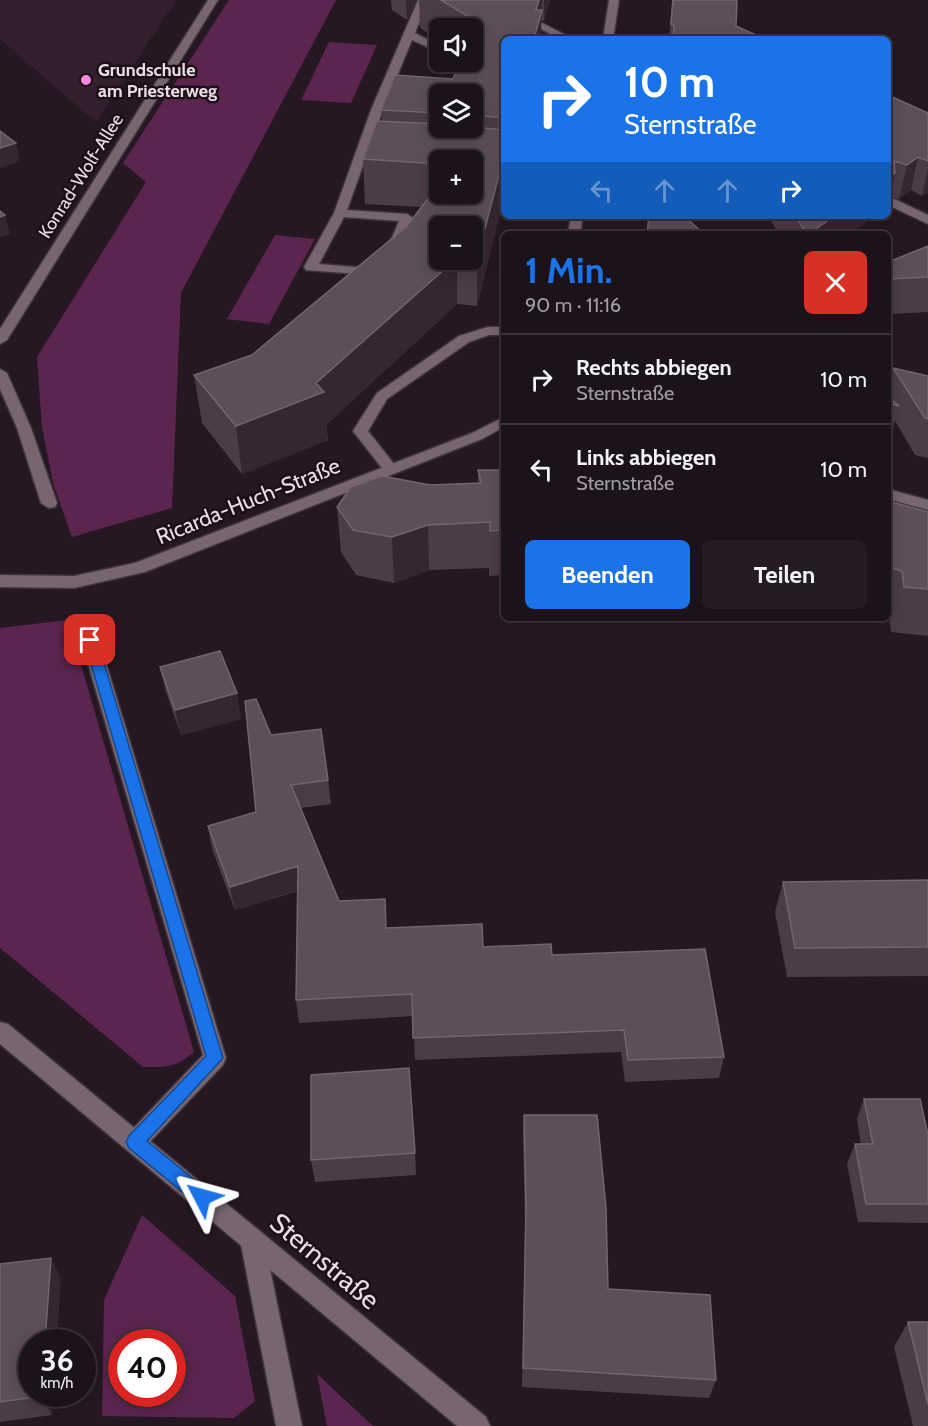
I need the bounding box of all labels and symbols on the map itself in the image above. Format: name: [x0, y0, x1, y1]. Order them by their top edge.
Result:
place label: Grundschule am Priesterweg: [98, 59, 217, 102]
marker: Grundschule am Priesterweg: [79, 73, 93, 87]
street label: Konrad-Wolf-Allee: [34, 110, 128, 242]
street label: Ricarda-Huch-Straße: [152, 452, 344, 550]
pin: [64, 614, 115, 665]
position arrow: [170, 1165, 234, 1229]
street label: Sternstraße: [264, 1206, 387, 1316]
speed limit sign: 40: [108, 1329, 186, 1407]

